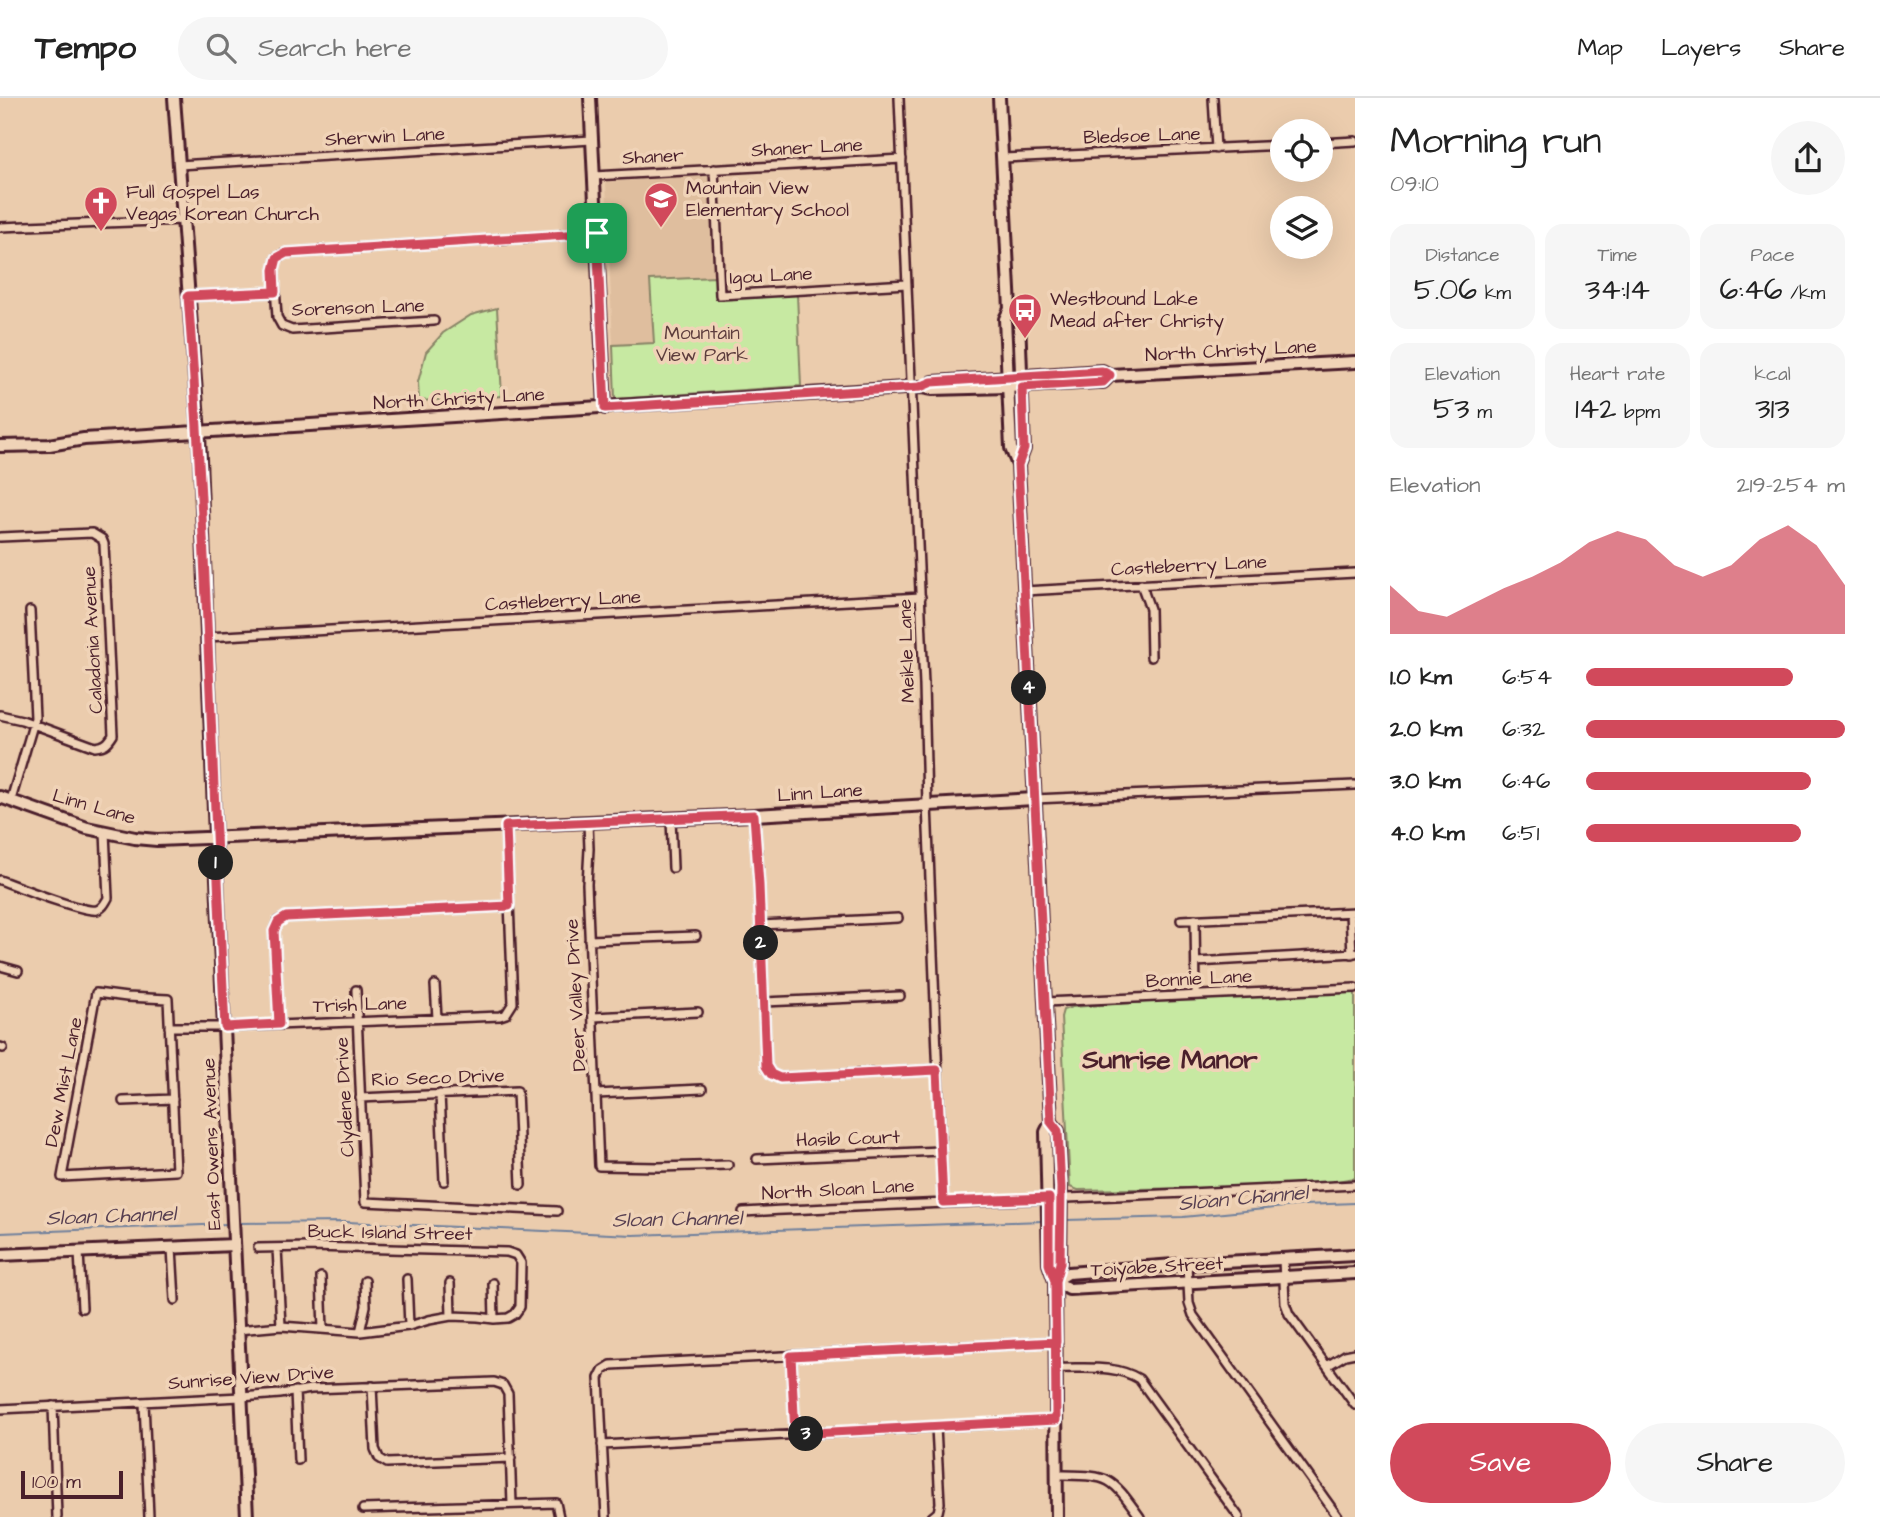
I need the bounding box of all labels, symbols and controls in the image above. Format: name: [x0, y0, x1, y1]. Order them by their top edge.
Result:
search box: [178, 17, 668, 80]
text: Tempo: [35, 25, 136, 71]
icon: search: [202, 29, 240, 67]
text: Search here: [258, 30, 411, 66]
text: Map: [1578, 31, 1623, 65]
text: Layers: [1661, 31, 1741, 65]
text: Share: [1779, 31, 1845, 65]
text: Morning run: [1390, 116, 1602, 168]
map controls: [1270, 119, 1333, 259]
button: locate: [1270, 119, 1333, 182]
street label: Sherwin Lane: [324, 120, 446, 154]
street label: Bledsoe Lane: [1083, 120, 1201, 152]
button: share: [1771, 121, 1845, 195]
street label: Shaner Lane: [750, 132, 864, 164]
street label: Shaner: [622, 142, 685, 172]
text: 09:10: [1390, 168, 1439, 200]
place label: Mountain View Elementary School: [686, 175, 849, 225]
place label: Full Gospel Las Vegas Korean Church: [126, 179, 320, 229]
school or university icon: Mountain View Elementary School: [642, 180, 680, 229]
church icon: Full Gospel Las Vegas Korean Church: [82, 184, 120, 233]
button: layers: [1270, 196, 1333, 259]
pin: [567, 203, 627, 263]
icon: arrive: [578, 214, 616, 252]
text: Distance: [1426, 242, 1499, 269]
text: Time: [1598, 242, 1637, 269]
text: Pace: [1750, 242, 1795, 269]
street label: Igou Lane: [729, 260, 813, 293]
text: 5.06: [1414, 269, 1477, 311]
text: 34:14: [1585, 269, 1650, 311]
text: 6:46: [1720, 269, 1783, 311]
text: km: [1477, 280, 1511, 307]
text: /km: [1783, 280, 1825, 307]
place label: Westbound Lake Mead after Christy: [1050, 286, 1224, 336]
bus stop icon: Westbound Lake Mead after Christy: [1006, 291, 1044, 340]
street label: Sorenson Lane: [291, 292, 425, 324]
park label: Mountain View Park: [656, 320, 748, 369]
street label: North Christy Lane: [1144, 333, 1318, 370]
text: Elevation: [1425, 361, 1500, 388]
text: Heart rate: [1570, 361, 1665, 388]
text: kcal: [1754, 361, 1791, 388]
street label: North Christy Lane: [372, 381, 546, 418]
text: 53: [1433, 388, 1470, 430]
text: 142: [1575, 388, 1616, 430]
text: 313: [1755, 388, 1790, 430]
text: m: [1470, 399, 1492, 426]
text: bpm: [1616, 399, 1660, 426]
text: Elevation: [1390, 469, 1481, 501]
text: 219–254 m: [1736, 469, 1845, 501]
street label: Castleberry Lane: [1110, 548, 1268, 585]
street label: Caladonia Avenue: [76, 566, 110, 714]
street label: Castleberry Lane: [484, 583, 642, 620]
street label: Meikle Lane: [892, 599, 922, 703]
text: 1.0 km: [1390, 661, 1452, 693]
text: 6:54: [1502, 661, 1552, 693]
pin: 4: [1012, 670, 1046, 706]
text: 4: [1022, 674, 1035, 701]
text: 2.0 km: [1390, 713, 1462, 745]
text: 6:32: [1502, 713, 1545, 745]
text: 3.0 km: [1390, 765, 1461, 797]
text: 6:46: [1502, 765, 1550, 797]
street label: Linn Lane: [777, 777, 863, 809]
street label: Linn Lane: [49, 782, 139, 832]
text: 4.0 km: [1390, 817, 1465, 849]
text: 6:51: [1502, 817, 1540, 849]
pin: 1: [198, 846, 234, 880]
text: 1: [214, 849, 217, 876]
street label: Deer Valley Drive: [559, 918, 594, 1072]
pin: 2: [744, 926, 778, 960]
text: 2: [755, 929, 766, 956]
street label: Bonnie Lane: [1145, 963, 1253, 995]
street label: Trish Lane: [312, 990, 408, 1020]
street label: Dew Mist Lane: [38, 1015, 90, 1149]
street label: Clydene Drive: [328, 1036, 363, 1158]
district label: Sunrise Manor: [1081, 1042, 1258, 1078]
street label: East Owens Avenue: [195, 1057, 229, 1231]
street label: Rio Seco Drive: [371, 1062, 505, 1094]
street label: Hasib Court: [796, 1124, 901, 1154]
street label: North Sloan Lane: [761, 1173, 915, 1207]
water label: Sloan Channel: [1177, 1178, 1312, 1218]
water label: Sloan Channel: [46, 1199, 179, 1233]
water label: Sloan Channel: [612, 1203, 745, 1235]
street label: Buck Island Street: [307, 1218, 473, 1248]
street label: Toiyabe Street: [1090, 1250, 1224, 1285]
street label: Sunrise View Drive: [167, 1359, 335, 1397]
pin: 3: [788, 1416, 824, 1452]
text: 3: [801, 1420, 810, 1447]
button: Save: [1390, 1423, 1611, 1503]
button: Share: [1625, 1423, 1845, 1503]
scale bar: [21, 1468, 122, 1500]
text: 100 m: [32, 1469, 81, 1496]

